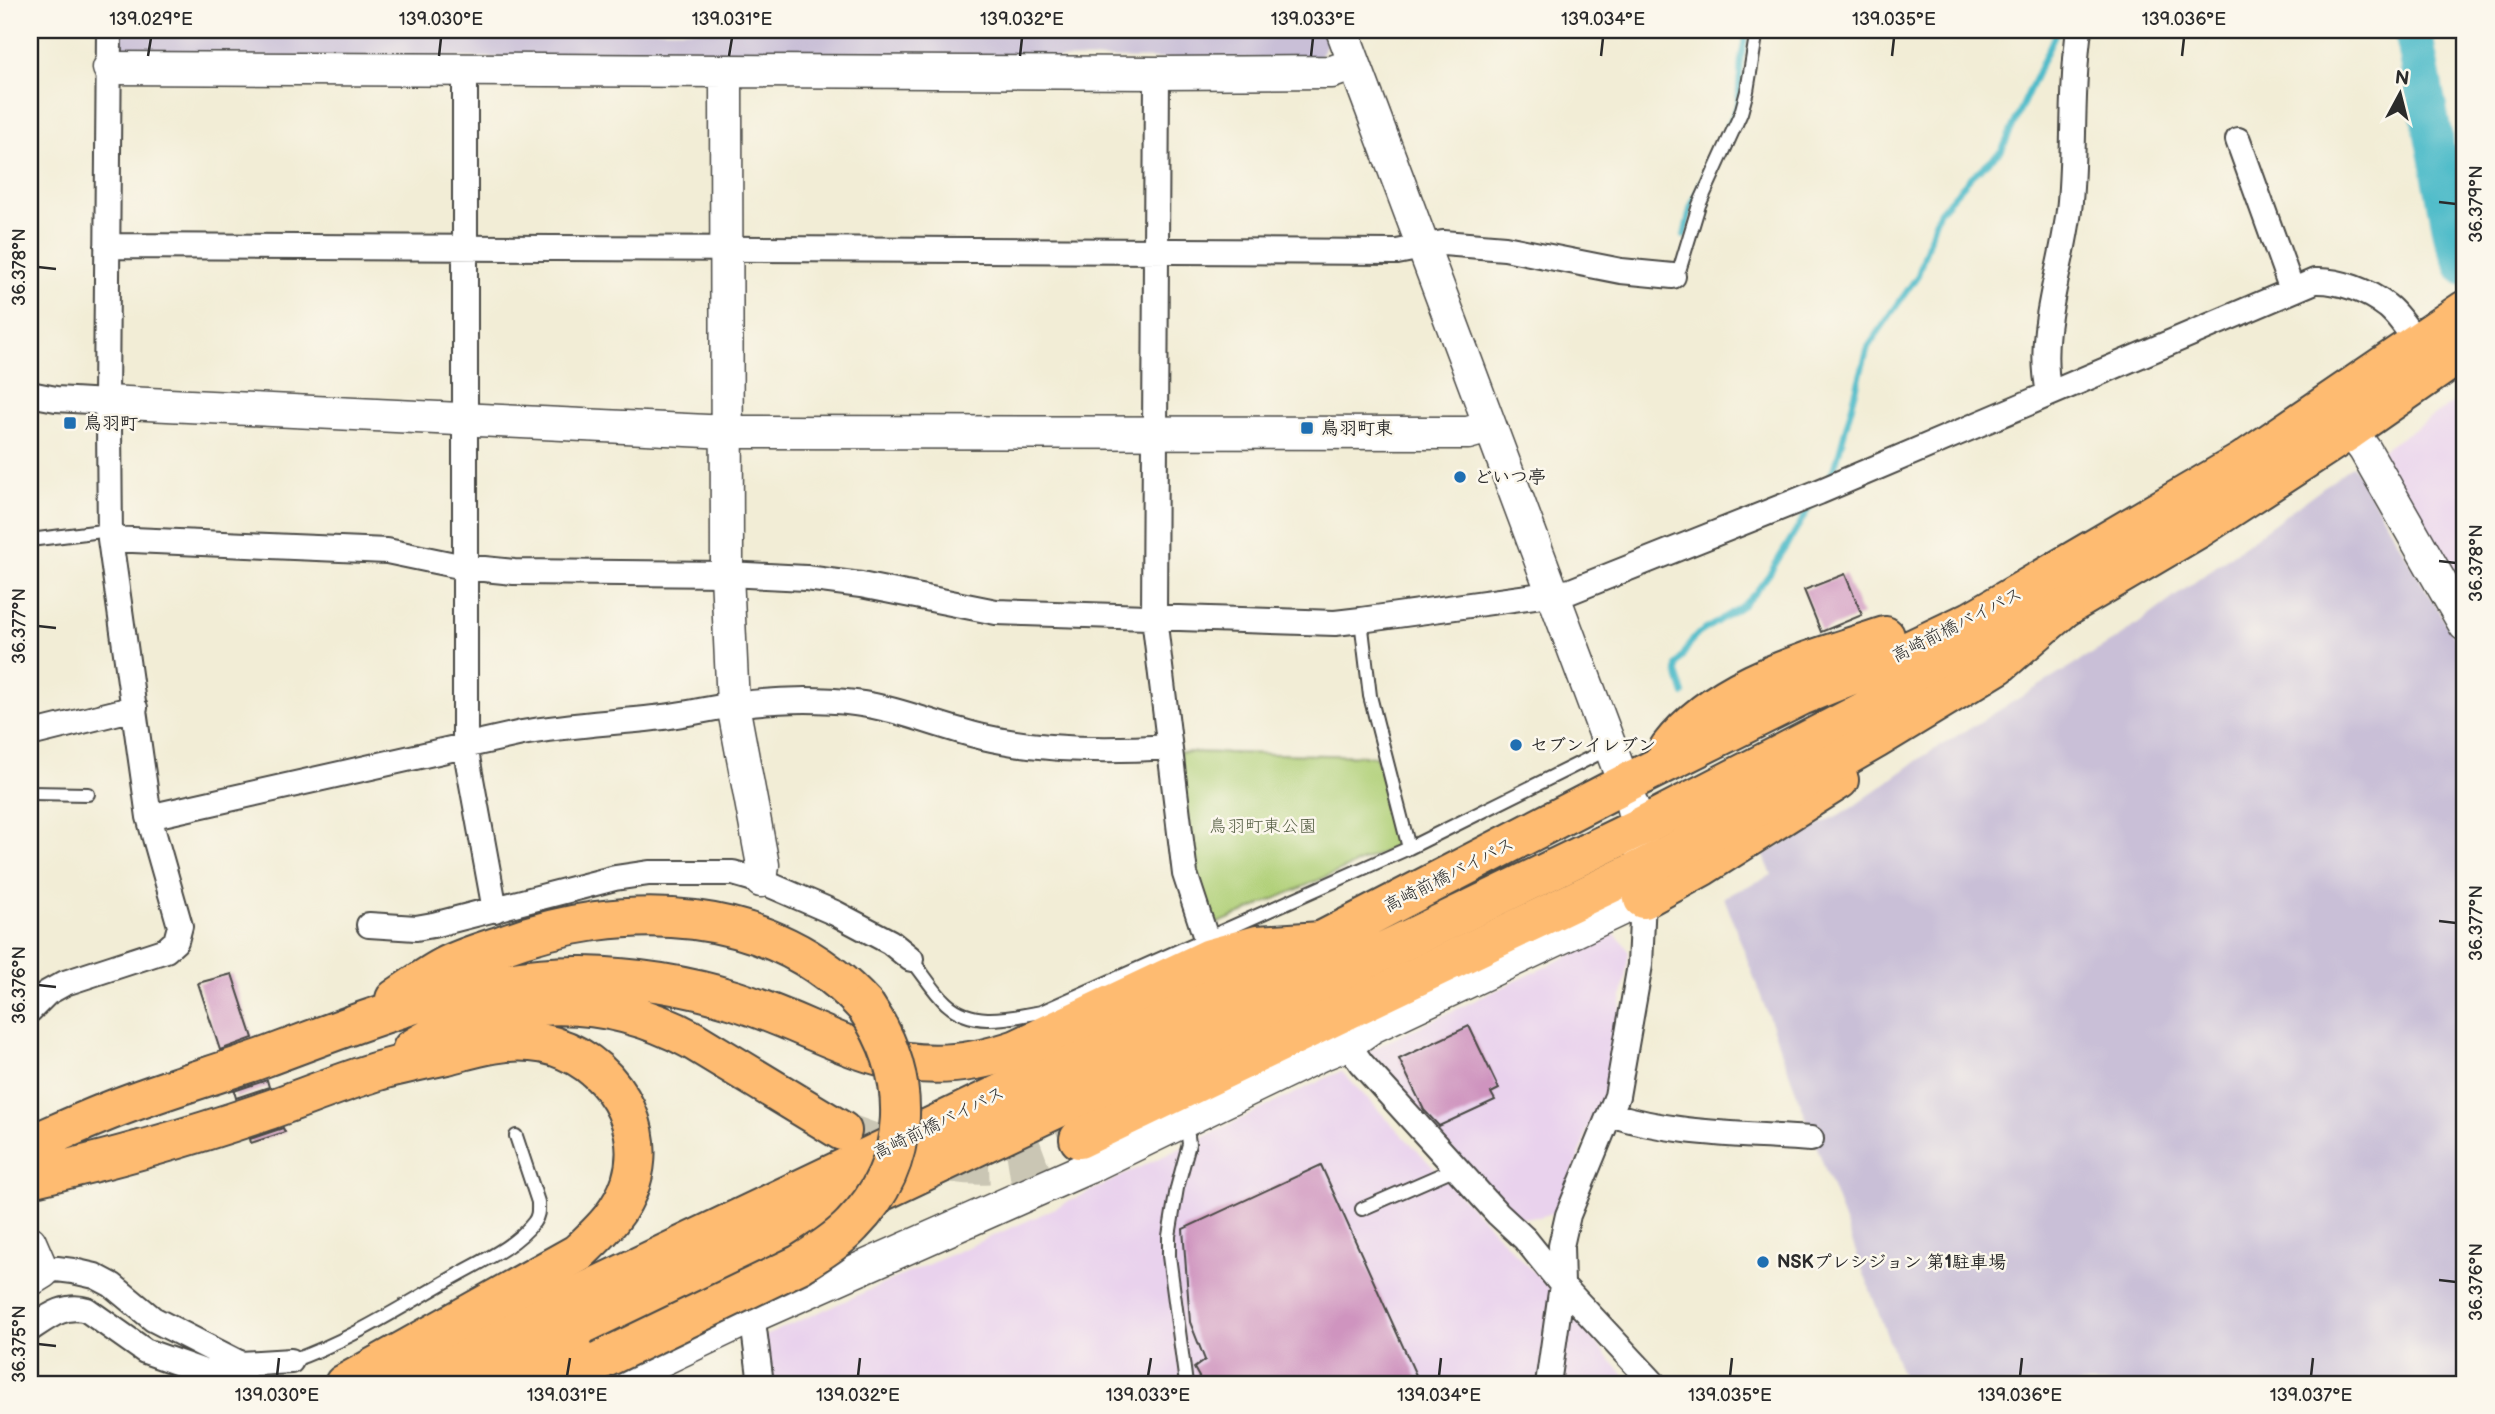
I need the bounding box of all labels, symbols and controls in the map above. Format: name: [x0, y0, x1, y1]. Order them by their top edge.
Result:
text: 139.029°E: [109, 9, 193, 30]
text: 139.030°E: [399, 9, 483, 30]
text: 139.031°E: [692, 9, 773, 30]
text: 139.032°E: [980, 9, 1064, 30]
text: 139.033°E: [1271, 9, 1355, 30]
text: 139.034°E: [1561, 9, 1645, 30]
text: 139.035°E: [1852, 9, 1936, 30]
text: 139.036°E: [2142, 9, 2226, 30]
north arrow: [2366, 60, 2436, 130]
text: N: [2393, 66, 2410, 91]
text: 36.379°N: [2466, 165, 2487, 243]
text: 36.378°N: [9, 228, 30, 306]
place label: 鳥羽町: [84, 413, 138, 434]
marker: 鳥羽町: [62, 415, 78, 431]
place label: 鳥羽町東: [1321, 418, 1393, 439]
marker: 鳥羽町東: [1299, 420, 1315, 436]
place label: どいつ亭: [1474, 467, 1546, 488]
marker: どいつ亭: [1452, 469, 1468, 485]
text: 36.378°N: [2466, 524, 2487, 602]
street label: 高崎前橋バイパス: [1888, 583, 2026, 667]
text: 36.377°N: [9, 588, 30, 664]
place label: セブンイレブン: [1530, 735, 1656, 756]
marker: セブンイレブン: [1508, 737, 1524, 753]
park label: 鳥羽町東公園: [1209, 816, 1317, 837]
street label: 高崎前橋バイパス: [1380, 833, 1518, 917]
text: 36.377°N: [2466, 885, 2487, 961]
text: 36.376°N: [9, 946, 30, 1024]
street label: 高崎前橋バイパス: [870, 1082, 1008, 1164]
text: 36.376°N: [2466, 1243, 2487, 1321]
place label: NSKプレシジョン 第1駐車場: [1777, 1252, 2006, 1273]
marker: NSKプレシジョン 第1駐車場: [1755, 1254, 1771, 1270]
text: 36.375°N: [9, 1305, 30, 1383]
text: 139.030°E: [235, 1385, 319, 1406]
text: 139.031°E: [527, 1385, 608, 1406]
text: 139.032°E: [816, 1385, 900, 1406]
text: 139.033°E: [1106, 1385, 1190, 1406]
text: 139.034°E: [1397, 1385, 1481, 1406]
text: 139.035°E: [1688, 1385, 1772, 1406]
text: 139.036°E: [1978, 1385, 2062, 1406]
text: 139.037°E: [2270, 1385, 2352, 1406]

